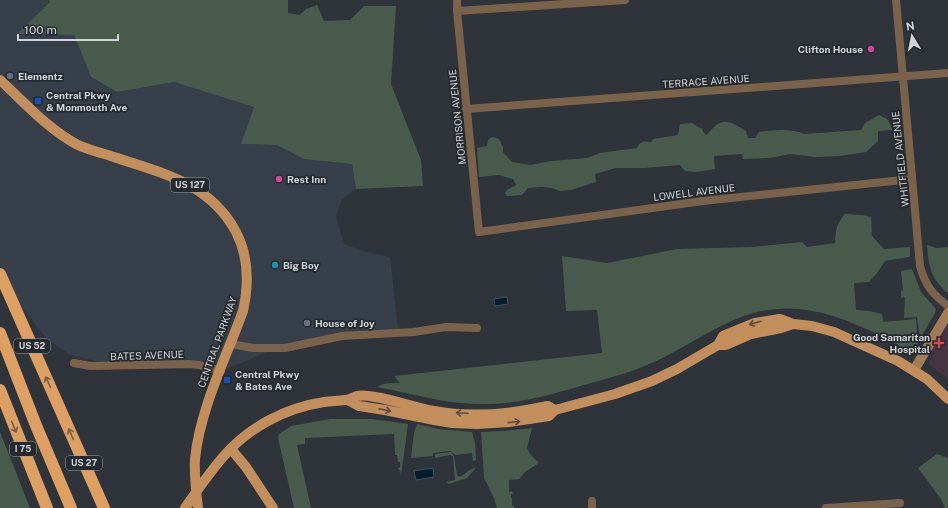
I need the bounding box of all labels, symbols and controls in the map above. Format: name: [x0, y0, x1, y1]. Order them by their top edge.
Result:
scale bar: [18, 16, 118, 42]
north arrow: [892, 16, 932, 56]
text: N: [905, 19, 916, 33]
text: 100 m: [24, 23, 57, 37]
place label: Clifton House: [798, 43, 863, 55]
marker: Clifton House: [866, 44, 876, 54]
street label: MORRISON AVENUE: [446, 69, 468, 165]
place label: Elementz: [18, 70, 63, 82]
marker: Elementz: [5, 71, 15, 81]
street label: TERRACE AVENUE: [662, 72, 750, 90]
place label: Central Pkwy & Monmouth Ave: [46, 89, 127, 113]
marker: Central Pkwy & Monmouth Ave: [33, 96, 43, 106]
street label: WHITFIELD AVENUE: [889, 111, 911, 207]
place label: Rest Inn: [287, 173, 326, 185]
marker: Rest Inn: [274, 174, 284, 184]
road number: US 127: [171, 178, 209, 192]
street label: LOWELL AVENUE: [652, 181, 736, 203]
place label: Big Boy: [283, 259, 320, 271]
marker: Big Boy: [270, 260, 280, 270]
street label: CENTRAL PARKWAY: [195, 295, 239, 389]
place label: House of Joy: [315, 317, 375, 329]
marker: House of Joy: [302, 318, 312, 328]
one-way arrow: [749, 320, 762, 327]
place label: Good Samaritan Hospital: [853, 331, 930, 355]
marker: Good Samaritan Hospital: [933, 337, 945, 349]
road number: US 52: [14, 339, 50, 353]
street label: BATES AVENUE: [110, 348, 184, 362]
place label: Central Pkwy & Bates Ave: [235, 368, 300, 392]
marker: Central Pkwy & Bates Ave: [222, 375, 232, 385]
one-way arrow: [44, 376, 51, 388]
one-way arrow: [378, 406, 391, 414]
one-way arrow: [456, 410, 469, 417]
one-way arrow: [507, 418, 520, 425]
one-way arrow: [11, 420, 19, 432]
one-way arrow: [67, 428, 74, 440]
road number: I 75: [10, 442, 36, 456]
road number: US 27: [66, 456, 102, 470]

